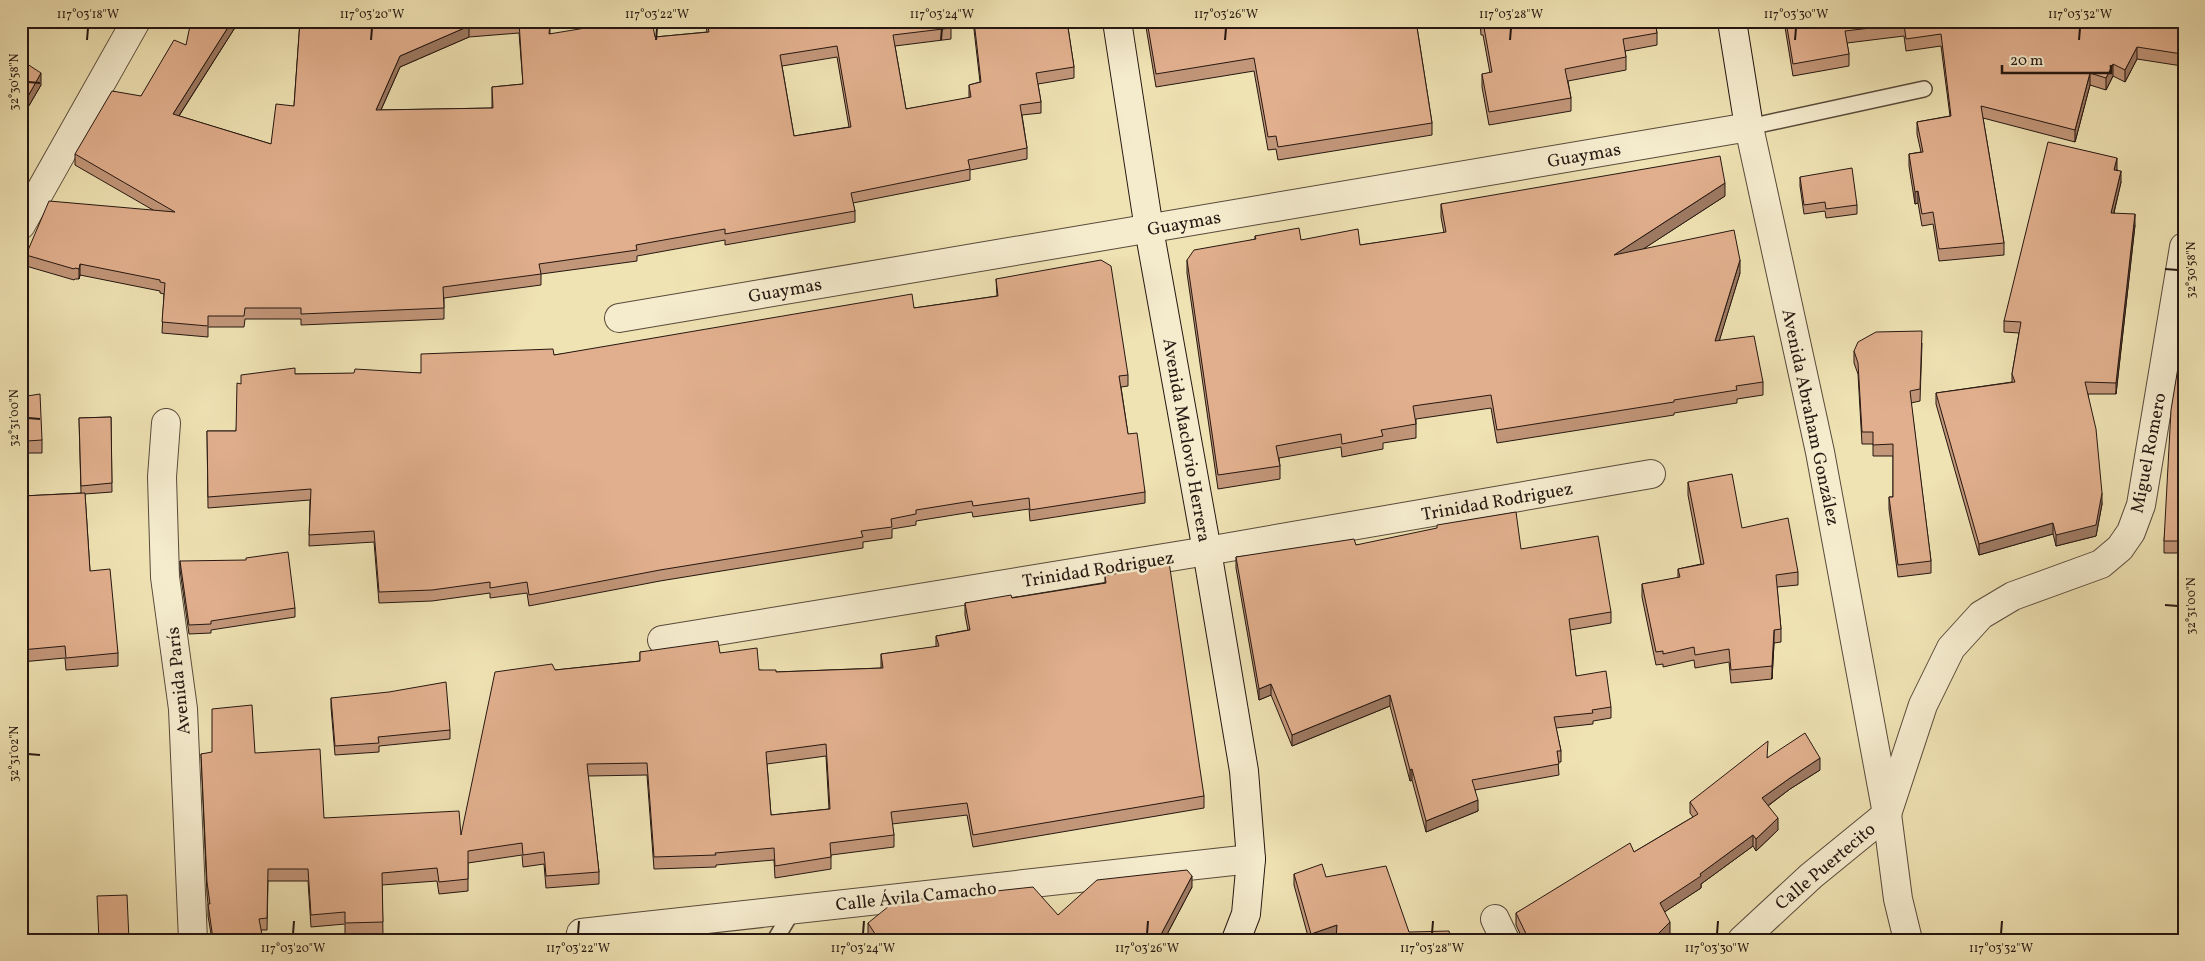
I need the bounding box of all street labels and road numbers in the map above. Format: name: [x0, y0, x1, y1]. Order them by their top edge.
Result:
street label: Guaymas: [1546, 138, 1623, 175]
street label: Guaymas: [1146, 206, 1223, 243]
street label: Guaymas: [747, 273, 824, 310]
street label: Avenida Abraham González: [1774, 307, 1845, 528]
street label: Avenida Maclovio Herrera: [1155, 336, 1216, 544]
street label: Miguel Romero: [2126, 391, 2173, 516]
street label: Trinidad Rodriguez: [1420, 477, 1575, 528]
street label: Trinidad Rodriguez: [1021, 546, 1176, 595]
street label: Avenida París: [161, 626, 198, 736]
street label: Calle Puertecito: [1770, 818, 1882, 917]
street label: Calle Ávila Camacho: [834, 877, 998, 918]

